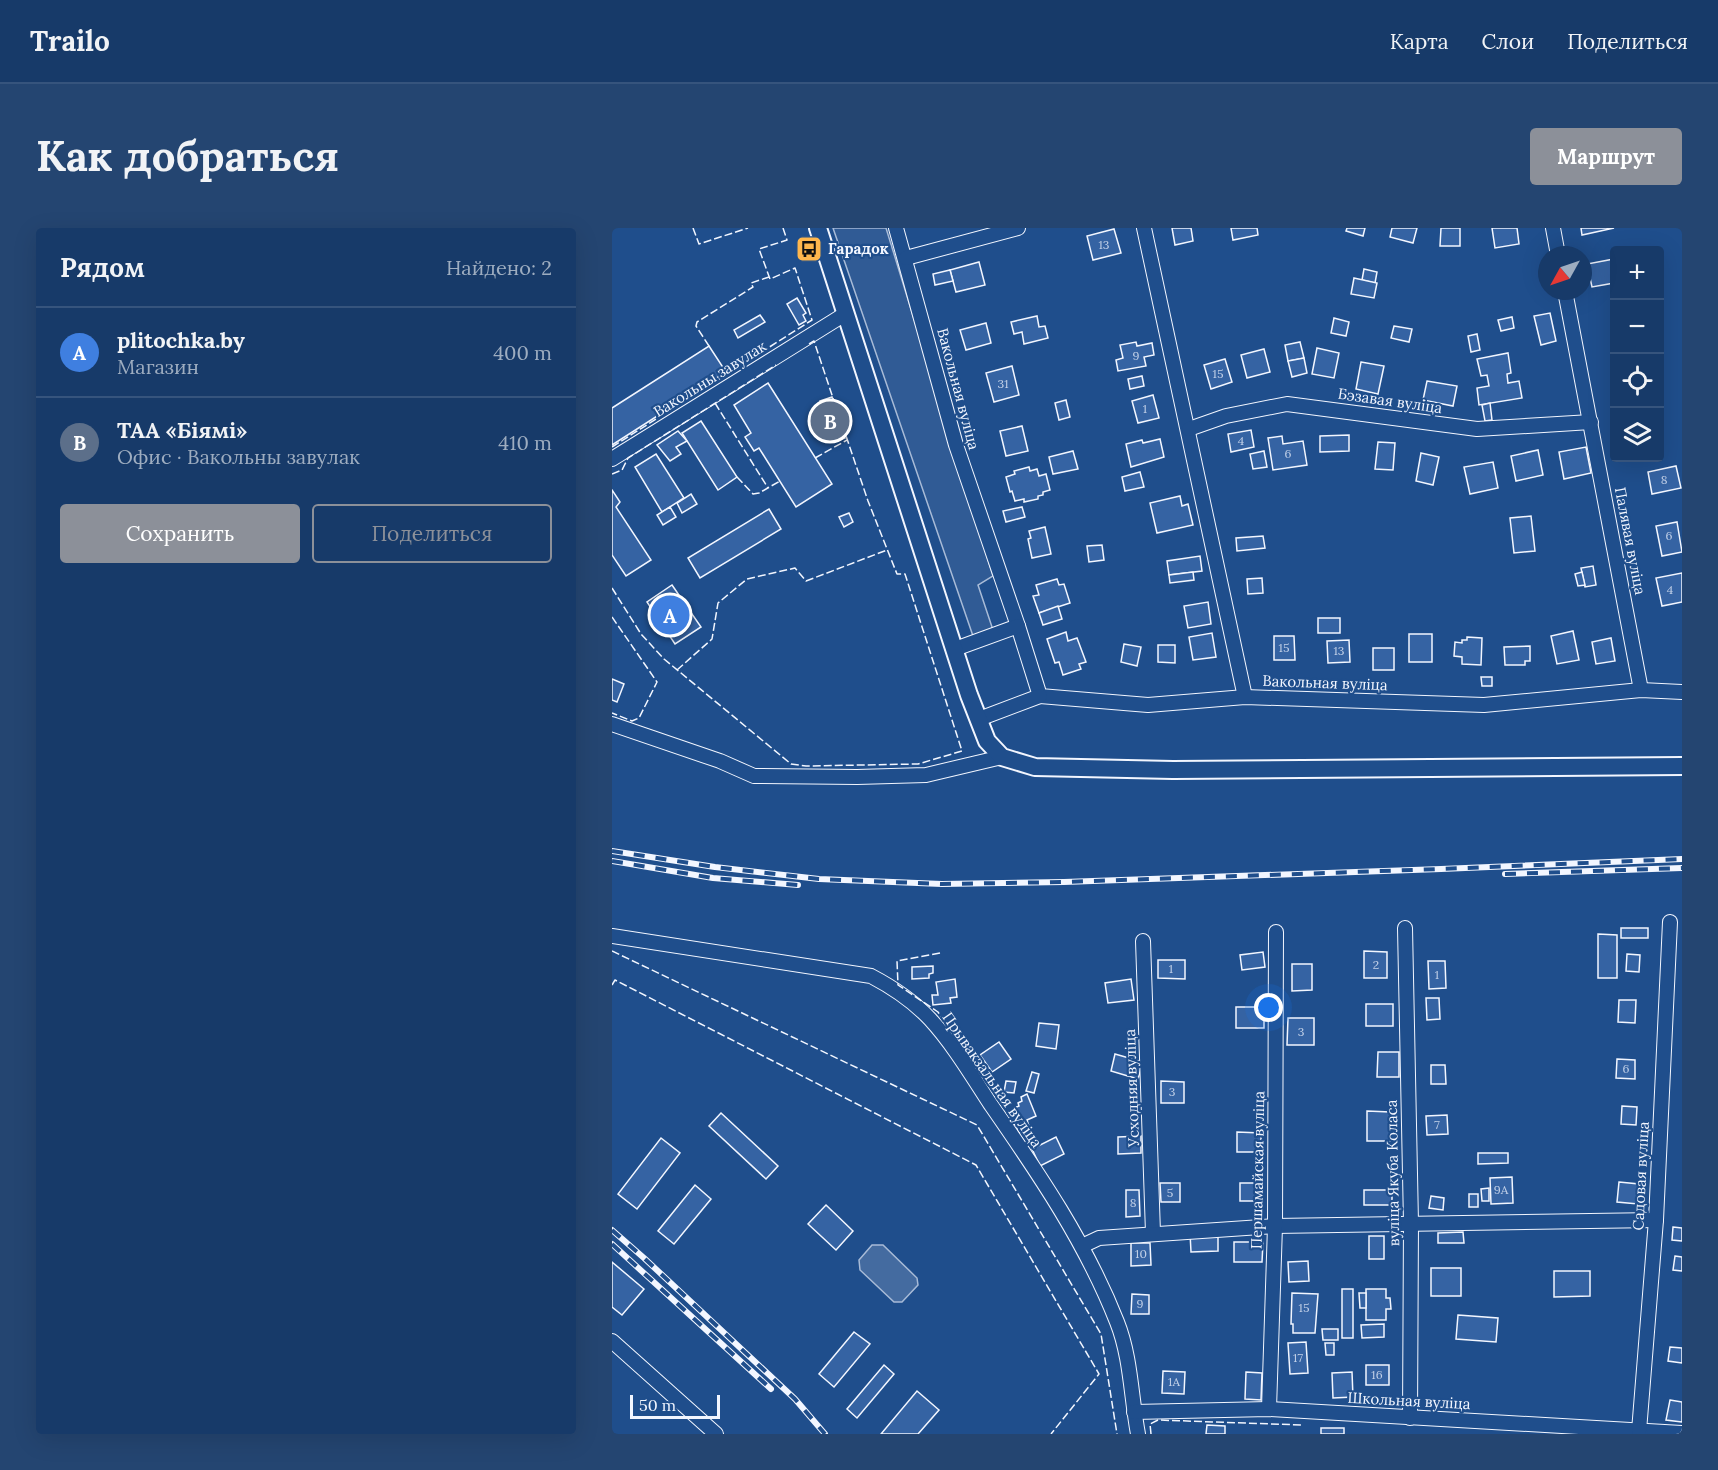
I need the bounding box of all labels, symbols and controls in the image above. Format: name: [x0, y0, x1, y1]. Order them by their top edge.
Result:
text: Trailo: [30, 23, 110, 59]
text: Карта: [1390, 28, 1449, 55]
text: Слои: [1482, 28, 1534, 55]
text: Поделиться: [1567, 28, 1688, 55]
button: Маршрут: [1530, 128, 1682, 185]
text: Как добраться: [36, 129, 339, 183]
bus stop icon: Гарадок: [794, 234, 824, 264]
house number: 13: [1098, 237, 1110, 252]
place label: Гарадок: [828, 239, 889, 258]
north arrow: [1538, 246, 1592, 300]
map controls: [1610, 246, 1664, 462]
button: +: [1610, 246, 1664, 300]
text: Рядом: [60, 251, 145, 284]
text: Найдено: 2: [446, 255, 552, 280]
button: −: [1610, 300, 1664, 354]
text: plitochka.by: [117, 326, 245, 354]
street label: Вакольная вуліца: [933, 326, 984, 452]
street label: Вакольны завулак: [650, 336, 770, 421]
text: A: [73, 340, 86, 365]
text: 400 m: [493, 340, 552, 365]
house number: 9: [1133, 348, 1140, 363]
text: Магазин: [117, 354, 199, 379]
button: locate: [1610, 354, 1664, 408]
house number: 15: [1213, 366, 1223, 381]
house number: 31: [997, 376, 1009, 391]
street label: Бэзавая вуліца: [1337, 384, 1444, 417]
pin: B: [810, 398, 850, 444]
house number: 1: [1143, 401, 1147, 416]
button: layers: [1610, 408, 1664, 462]
text: ТАА «Біямі»: [117, 416, 247, 444]
text: B: [73, 430, 86, 455]
text: 410 m: [498, 430, 552, 455]
house number: 4: [1238, 433, 1245, 448]
text: Офис · Вакольны завулак: [117, 444, 360, 469]
house number: 6: [1285, 446, 1292, 461]
house number: 8: [1661, 472, 1668, 487]
street label: Палявая вуліца: [1611, 485, 1650, 597]
button: Сохранить: [60, 504, 300, 563]
button: Поделиться: [312, 504, 552, 563]
house number: 6: [1666, 528, 1673, 543]
house number: 4: [1667, 582, 1674, 597]
pin: A: [650, 592, 690, 638]
house number: 15: [1279, 640, 1289, 655]
house number: 13: [1333, 643, 1345, 658]
street label: Вакольная вуліца: [1262, 671, 1388, 694]
house number: 2: [1373, 957, 1379, 972]
house number: 1: [1169, 961, 1173, 976]
house number: 1: [1435, 967, 1439, 982]
your location: [1254, 993, 1283, 1022]
street label: Прывакзальная вуліца: [938, 1008, 1047, 1151]
house number: 3: [1298, 1024, 1305, 1039]
street label: Усходняя вуліца: [1120, 1028, 1143, 1148]
house number: 6: [1623, 1061, 1630, 1076]
house number: 3: [1169, 1084, 1176, 1099]
street label: Першамайская вуліца: [1247, 1090, 1268, 1249]
street label: вуліца Якуба Коласа: [1382, 1099, 1403, 1246]
house number: 7: [1434, 1117, 1440, 1132]
street label: Садовая вуліца: [1628, 1121, 1653, 1231]
house number: 9А: [1494, 1182, 1509, 1197]
house number: 5: [1167, 1185, 1173, 1200]
house number: 8: [1130, 1195, 1137, 1210]
house number: 10: [1135, 1246, 1147, 1261]
house number: 9: [1137, 1296, 1144, 1311]
house number: 15: [1299, 1300, 1309, 1315]
house number: 17: [1293, 1350, 1303, 1365]
house number: 16: [1371, 1367, 1383, 1382]
house number: 1А: [1168, 1374, 1180, 1389]
street label: Школьная вуліца: [1347, 1388, 1471, 1413]
scale bar: [630, 1392, 720, 1420]
text: 50 m: [639, 1395, 676, 1415]

